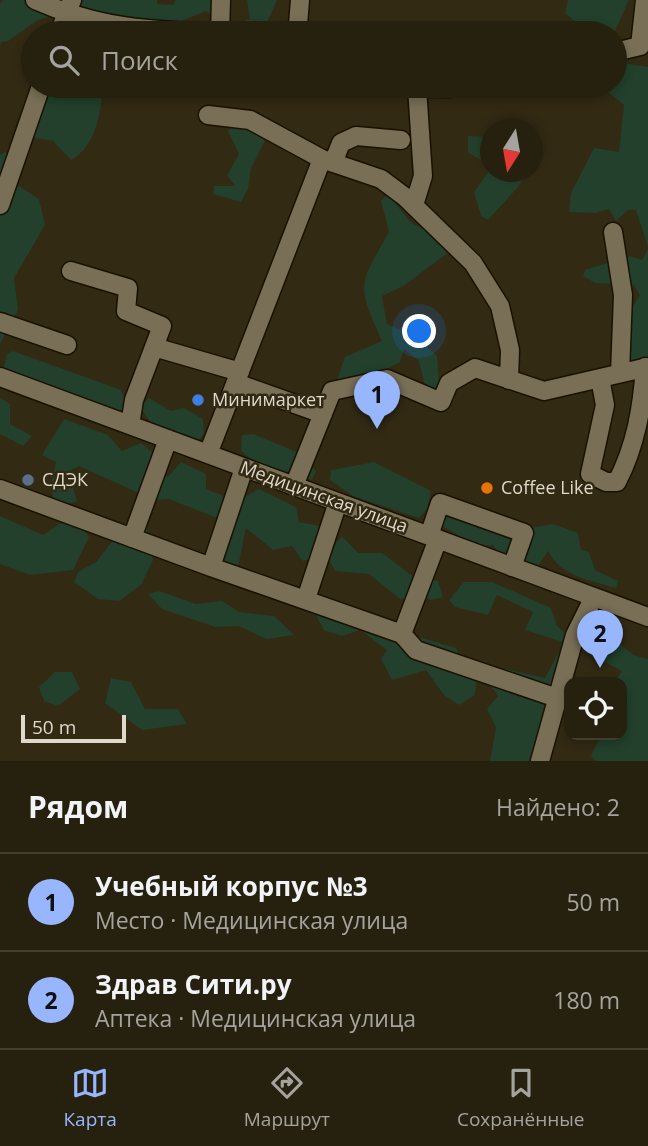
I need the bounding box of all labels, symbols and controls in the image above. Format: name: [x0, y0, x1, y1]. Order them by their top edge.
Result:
search box: [21, 21, 627, 98]
icon: search: [45, 41, 83, 79]
text: Поиск: [101, 42, 178, 78]
north arrow: [480, 119, 543, 182]
your location: [402, 314, 436, 348]
pin: 1: [354, 371, 400, 429]
place label: Минимаркет: [212, 387, 325, 411]
marker: Минимаркет: [190, 392, 206, 408]
street label: Медицинская улица: [237, 455, 412, 538]
place label: СДЭК: [42, 467, 88, 491]
marker: СДЭК: [20, 472, 36, 488]
place label: Coffee Like: [501, 475, 594, 499]
marker: Coffee Like: [479, 480, 495, 496]
pin: 2: [577, 610, 623, 668]
map controls: [564, 677, 627, 740]
button: locate: [564, 677, 627, 740]
scale bar: [21, 712, 126, 744]
text: 50 m: [32, 714, 76, 740]
text: Рядом: [28, 786, 128, 827]
text: Найдено: 2: [496, 791, 620, 823]
text: Учебный корпус №3: [95, 868, 368, 904]
text: 1: [44, 886, 58, 918]
text: 50 m: [566, 886, 620, 918]
text: Место · Медицинская улица: [95, 904, 408, 936]
text: Здрав Сити.ру: [95, 966, 291, 1002]
text: 2: [44, 984, 58, 1016]
text: 180 m: [553, 984, 620, 1016]
text: Аптека · Медицинская улица: [95, 1002, 416, 1034]
tab: Карта: [63, 1064, 117, 1132]
tab: Маршрут: [244, 1064, 330, 1132]
tab: Сохранённые: [457, 1064, 585, 1132]

